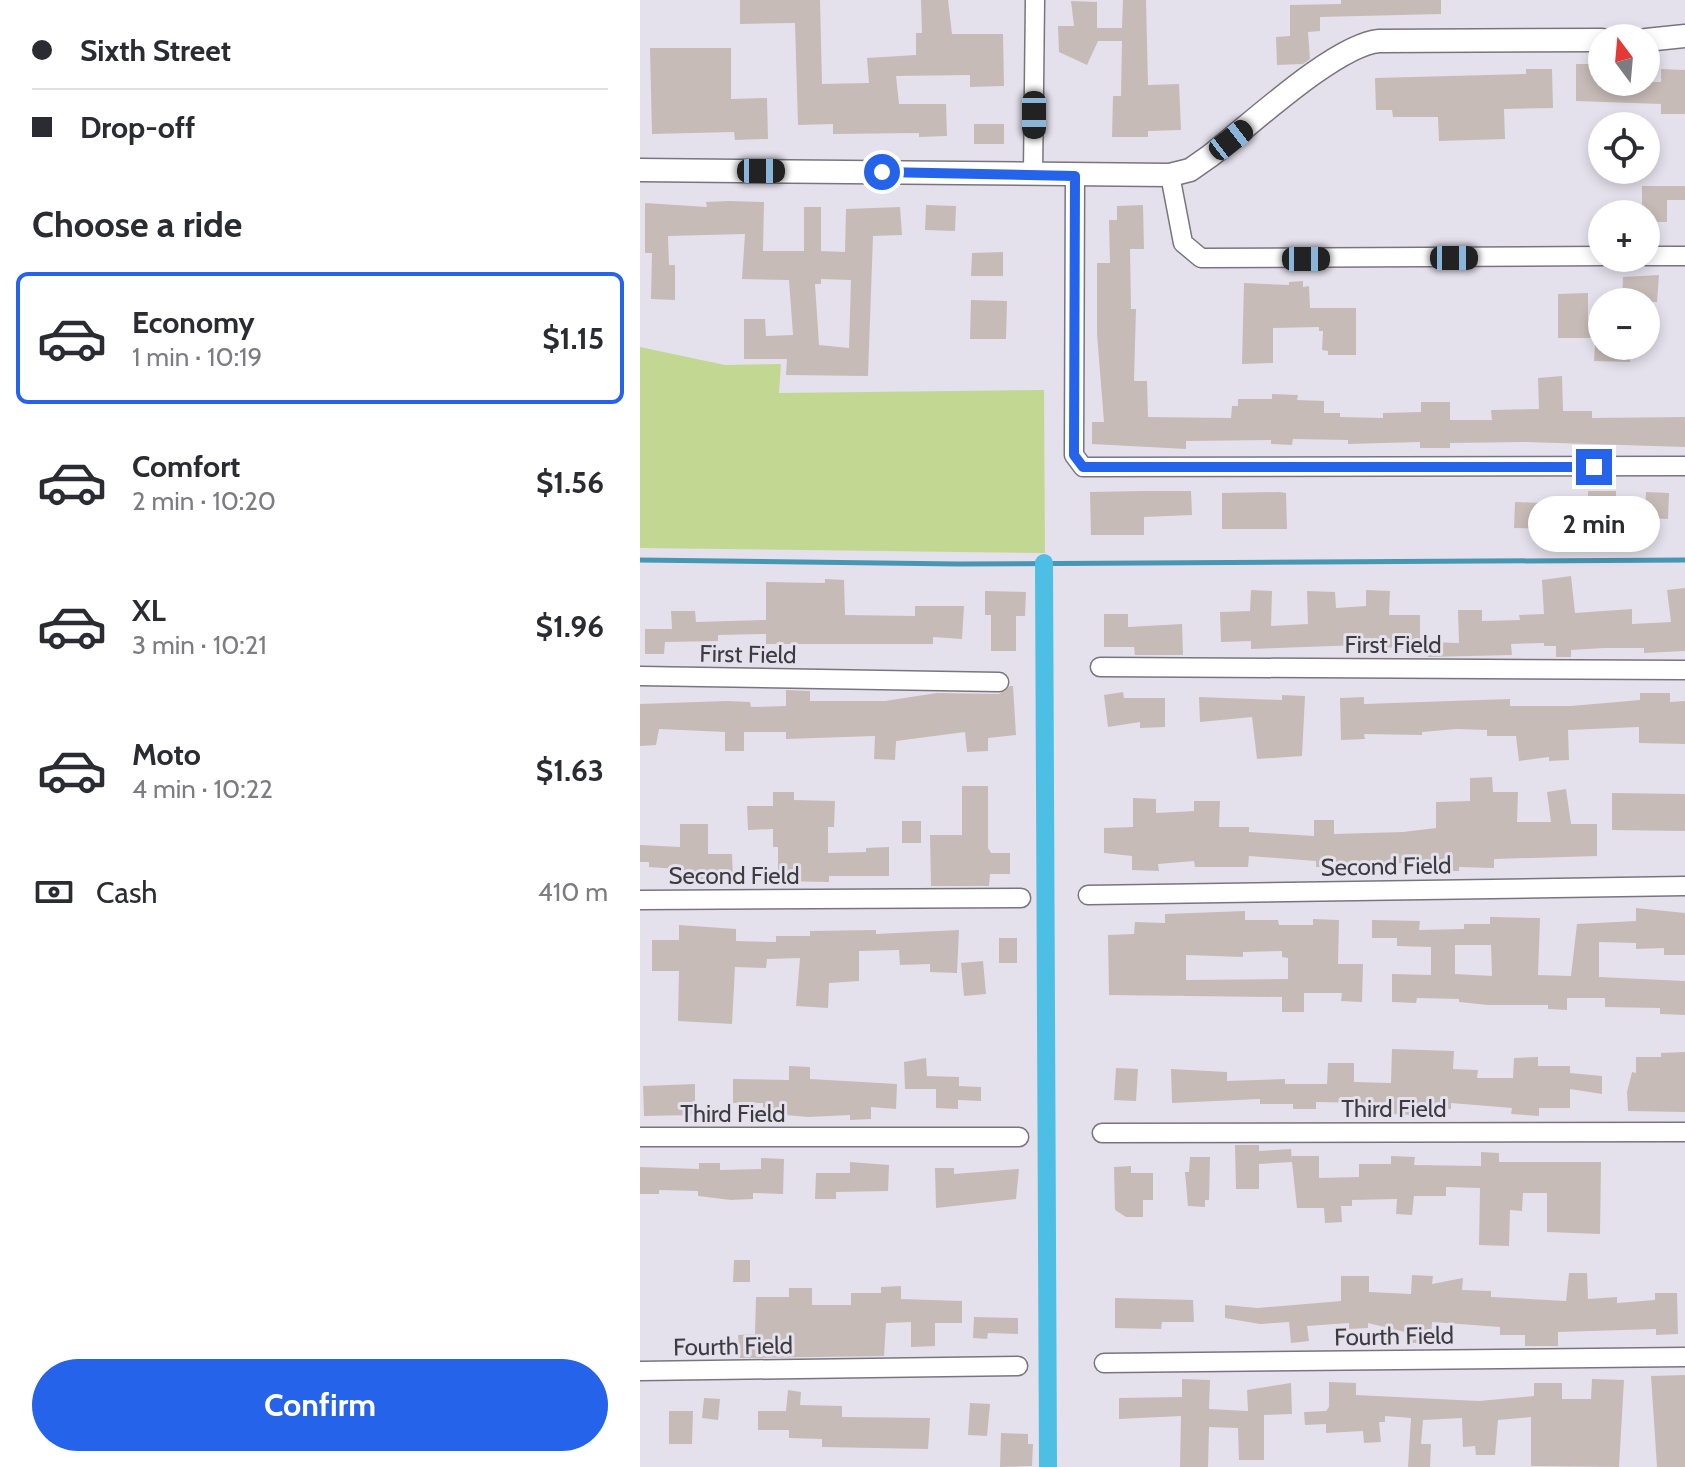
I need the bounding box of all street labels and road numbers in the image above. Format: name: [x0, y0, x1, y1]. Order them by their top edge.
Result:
street label: First Field: [1344, 630, 1442, 659]
street label: First Field: [699, 639, 797, 669]
street label: Second Field: [1320, 850, 1452, 882]
street label: Second Field: [669, 861, 800, 890]
street label: Third Field: [1341, 1094, 1447, 1123]
street label: Third Field: [680, 1099, 786, 1128]
street label: Fourth Field: [1334, 1320, 1454, 1352]
street label: Fourth Field: [673, 1330, 793, 1362]

